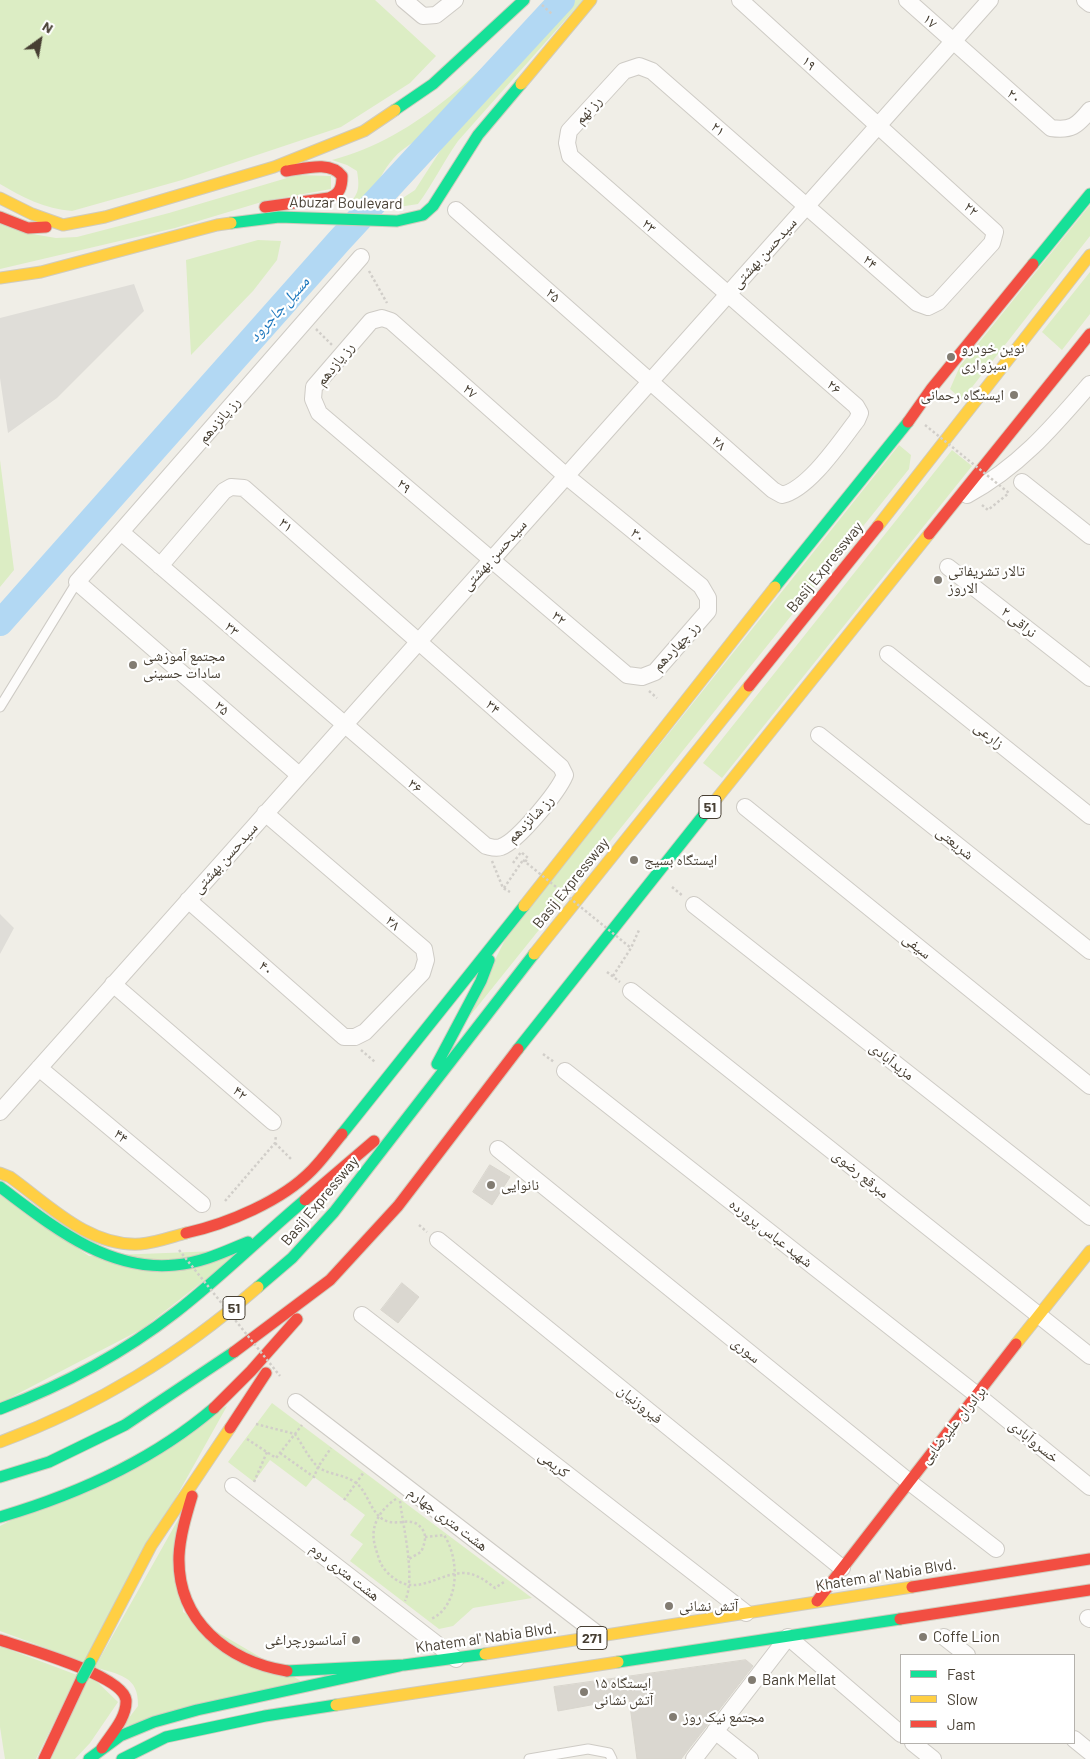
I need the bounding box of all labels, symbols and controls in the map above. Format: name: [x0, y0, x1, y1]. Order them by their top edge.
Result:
street label: ۱۷: [919, 10, 941, 32]
north arrow: [15, 15, 65, 65]
text: N: [40, 17, 57, 37]
street label: ۱۹: [798, 52, 820, 74]
street label: ۲۰: [1003, 85, 1025, 107]
street label: رز نهم: [570, 92, 606, 128]
street label: ۲۱: [707, 118, 729, 140]
street label: Abuzar Boulevard: [289, 193, 403, 213]
street label: ۲۲: [960, 198, 982, 220]
street label: سیدحسن بهشتی: [727, 214, 801, 292]
street label: ۲۳: [638, 215, 660, 237]
street label: ۲۴: [859, 251, 881, 273]
water label: مسیل جاجرود: [245, 272, 313, 346]
street label: ۲۵: [542, 284, 564, 306]
street label: رز یازدهم: [312, 338, 358, 390]
place label: نوین خودرو سبزواری: [961, 339, 1025, 374]
marker: نوین خودرو سبزواری: [945, 351, 957, 363]
street label: ۲۶: [823, 376, 845, 398]
street label: ۲۷: [459, 380, 481, 402]
place label: ایستگاه رحمانی: [920, 386, 1004, 404]
marker: ایستگاه رحمانی: [1008, 389, 1020, 401]
street label: رز پانزدهم: [194, 393, 244, 447]
street label: ۲۸: [708, 432, 730, 454]
street label: ۲۹: [393, 475, 415, 497]
street label: ۳۱: [275, 514, 297, 536]
street label: سیدحسن بهشتی: [457, 516, 531, 594]
street label: Basij Expressway: [783, 518, 867, 616]
street label: ۳۰: [627, 524, 649, 546]
place label: تالار تشریفاتی الاروز: [948, 562, 1025, 597]
marker: تالار تشریفاتی الاروز: [932, 574, 944, 586]
street label: نراقی ۲: [998, 603, 1040, 641]
street label: ۳۲: [548, 607, 570, 629]
street label: رز چهاردهم: [649, 617, 703, 675]
street label: ۳۳: [221, 618, 243, 640]
place label: مجتمع آموزشی سادات حسینی: [143, 647, 225, 682]
marker: مجتمع آموزشی سادات حسینی: [127, 659, 139, 671]
street label: ۳۴: [482, 696, 504, 718]
street label: ۳۵: [211, 697, 233, 719]
street label: زارعی: [971, 718, 1007, 752]
street label: ۳۶: [404, 775, 426, 797]
street label: رز شانزدهم: [503, 791, 557, 847]
road number: 51: [699, 796, 721, 819]
street label: سیدحسن بهشتی: [188, 819, 262, 897]
street label: شریعتی: [933, 822, 977, 864]
street label: Basij Expressway: [529, 834, 613, 932]
place label: ایستگاه بسیج: [644, 851, 717, 869]
marker: ایستگاه بسیج: [628, 854, 640, 866]
street label: ۳۸: [382, 912, 404, 934]
street label: سیفی: [899, 929, 935, 963]
street label: ۴۰: [255, 957, 277, 979]
street label: مزیدآبادی: [866, 1038, 918, 1084]
street label: ۴۲: [229, 1082, 251, 1104]
street label: ۴۴: [110, 1125, 132, 1147]
street label: مبرقع رضوی: [829, 1146, 893, 1202]
street label: Basij Expressway: [277, 1153, 363, 1249]
place label: نانوایی: [501, 1176, 539, 1194]
marker: نانوایی: [485, 1179, 497, 1191]
street label: شهید عباس پرورده: [726, 1195, 816, 1271]
road number: 51: [223, 1296, 245, 1320]
street label: سوری: [728, 1333, 764, 1367]
street label: فیروزنیان: [614, 1380, 666, 1428]
street label: برادران علیرضایی: [916, 1382, 990, 1468]
street label: خسروآبادی: [1005, 1415, 1063, 1467]
street label: کریمی: [535, 1446, 573, 1482]
street label: هشت متری چهارم: [404, 1483, 492, 1555]
street label: هشت متری دوم: [306, 1539, 384, 1605]
street label: Khatem al' Nabia Blvd.: [814, 1555, 958, 1595]
place label: آتش نشانی: [679, 1597, 738, 1615]
marker: آتش نشانی: [663, 1600, 675, 1612]
street label: Khatem al' Nabia Blvd.: [414, 1619, 558, 1657]
road number: 271: [577, 1626, 607, 1650]
place label: Coffe Lion: [933, 1628, 1000, 1646]
place label: آسانسورچراغی: [265, 1631, 346, 1649]
marker: Coffe Lion: [917, 1631, 929, 1643]
marker: آسانسورچراغی: [350, 1634, 362, 1646]
legend: [900, 1654, 1075, 1744]
text: Fast: [947, 1665, 975, 1683]
place label: Bank Mellat: [762, 1671, 836, 1689]
place label: ایستگاه ۱۵ آتش نشانی: [594, 1674, 653, 1709]
marker: Bank Mellat: [746, 1674, 758, 1686]
marker: ایستگاه ۱۵ آتش نشانی: [578, 1686, 590, 1698]
text: Slow: [947, 1690, 978, 1708]
place label: مجتمع نیک‌ روز: [683, 1708, 764, 1726]
marker: مجتمع نیک‌ روز: [667, 1711, 679, 1723]
text: Jam: [947, 1715, 976, 1733]

